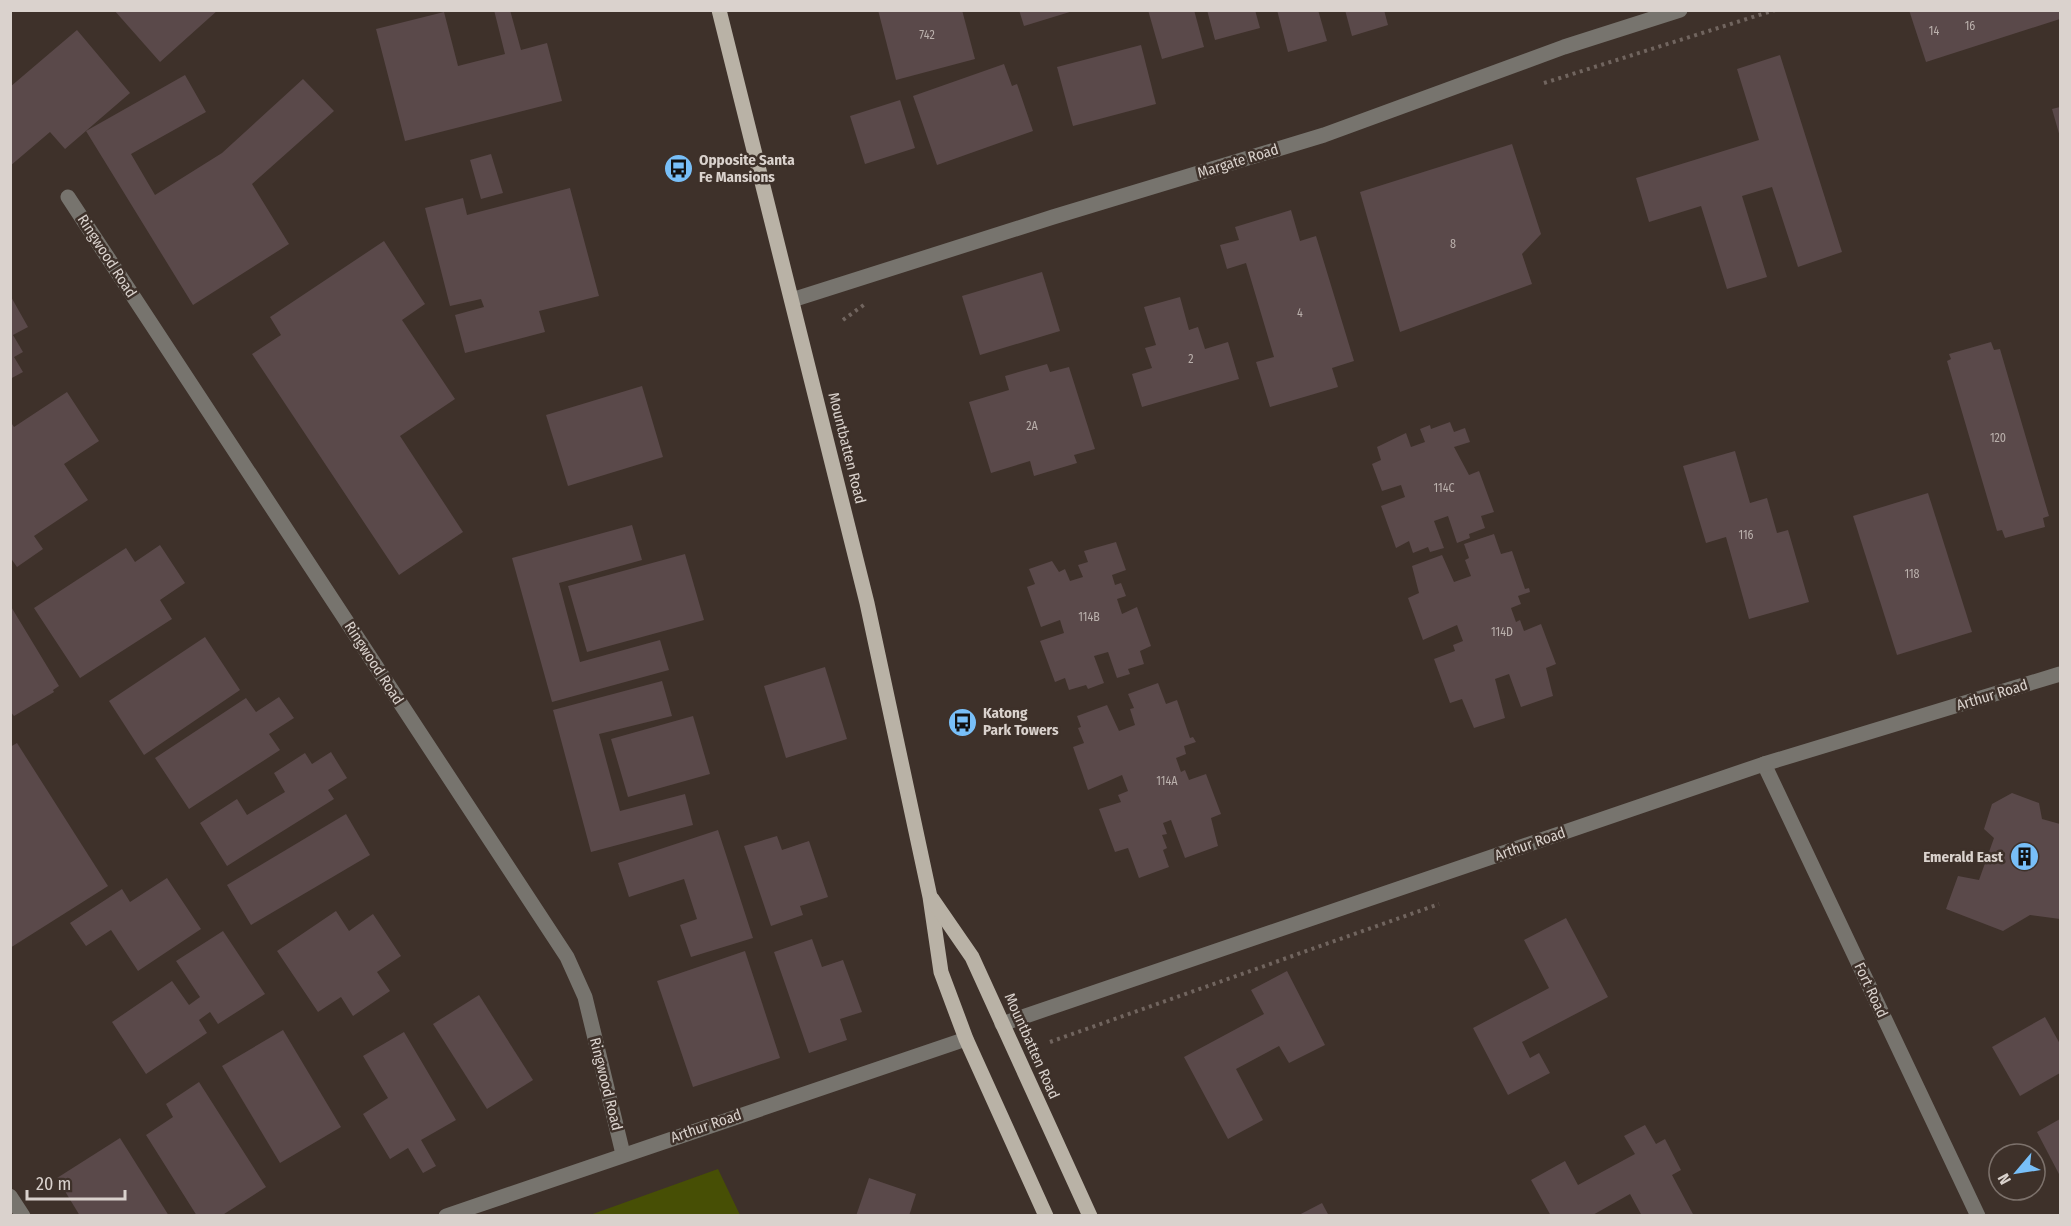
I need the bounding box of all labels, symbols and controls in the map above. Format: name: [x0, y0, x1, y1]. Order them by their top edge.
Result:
house number: 16: [1965, 19, 1975, 33]
house number: 14: [1929, 24, 1939, 38]
house number: 742: [919, 28, 935, 42]
street label: Margate Road: [1195, 140, 1281, 182]
place label: Opposite Santa Fe Mansions: [699, 151, 795, 186]
bus stop icon: Opposite Santa Fe Mansions: [662, 153, 694, 185]
street label: Ringwood Road: [74, 211, 140, 301]
house number: 8: [1450, 237, 1456, 251]
house number: 4: [1297, 306, 1303, 320]
house number: 2: [1188, 352, 1194, 366]
street label: Mountbatten Road: [824, 391, 870, 505]
house number: 2A: [1026, 419, 1038, 433]
house number: 120: [1990, 431, 2006, 445]
house number: 114C: [1433, 481, 1455, 495]
house number: 116: [1738, 528, 1754, 542]
house number: 118: [1904, 567, 1920, 581]
house number: 114B: [1078, 610, 1100, 624]
street label: Ringwood Road: [341, 618, 407, 708]
house number: 114D: [1491, 625, 1513, 639]
street label: Arthur Road: [1954, 676, 2030, 714]
place label: Katong Park Towers: [983, 704, 1059, 739]
bus stop icon: Katong Park Towers: [946, 706, 978, 738]
house number: 114A: [1156, 774, 1178, 788]
street label: Arthur Road: [1492, 824, 1568, 864]
building icon: Emerald East: [2008, 841, 2040, 873]
place label: Emerald East: [1923, 848, 2004, 866]
street label: Fort Road: [1850, 960, 1892, 1020]
street label: Mountbatten Road: [1001, 990, 1063, 1102]
street label: Ringwood Road: [586, 1036, 626, 1132]
street label: Arthur Road: [668, 1106, 744, 1146]
north arrow: [1987, 1142, 2047, 1202]
scale bar: [27, 1163, 124, 1201]
text: N: [1994, 1170, 2015, 1188]
text: 20 m: [36, 1173, 71, 1195]

